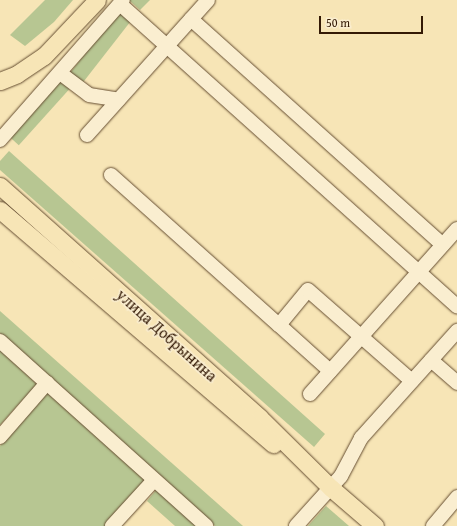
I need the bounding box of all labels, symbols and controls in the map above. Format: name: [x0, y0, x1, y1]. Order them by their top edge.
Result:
scale bar: [321, 8, 425, 34]
text: 50 m: [326, 14, 350, 31]
street label: улица Добрынина: [113, 285, 221, 385]

